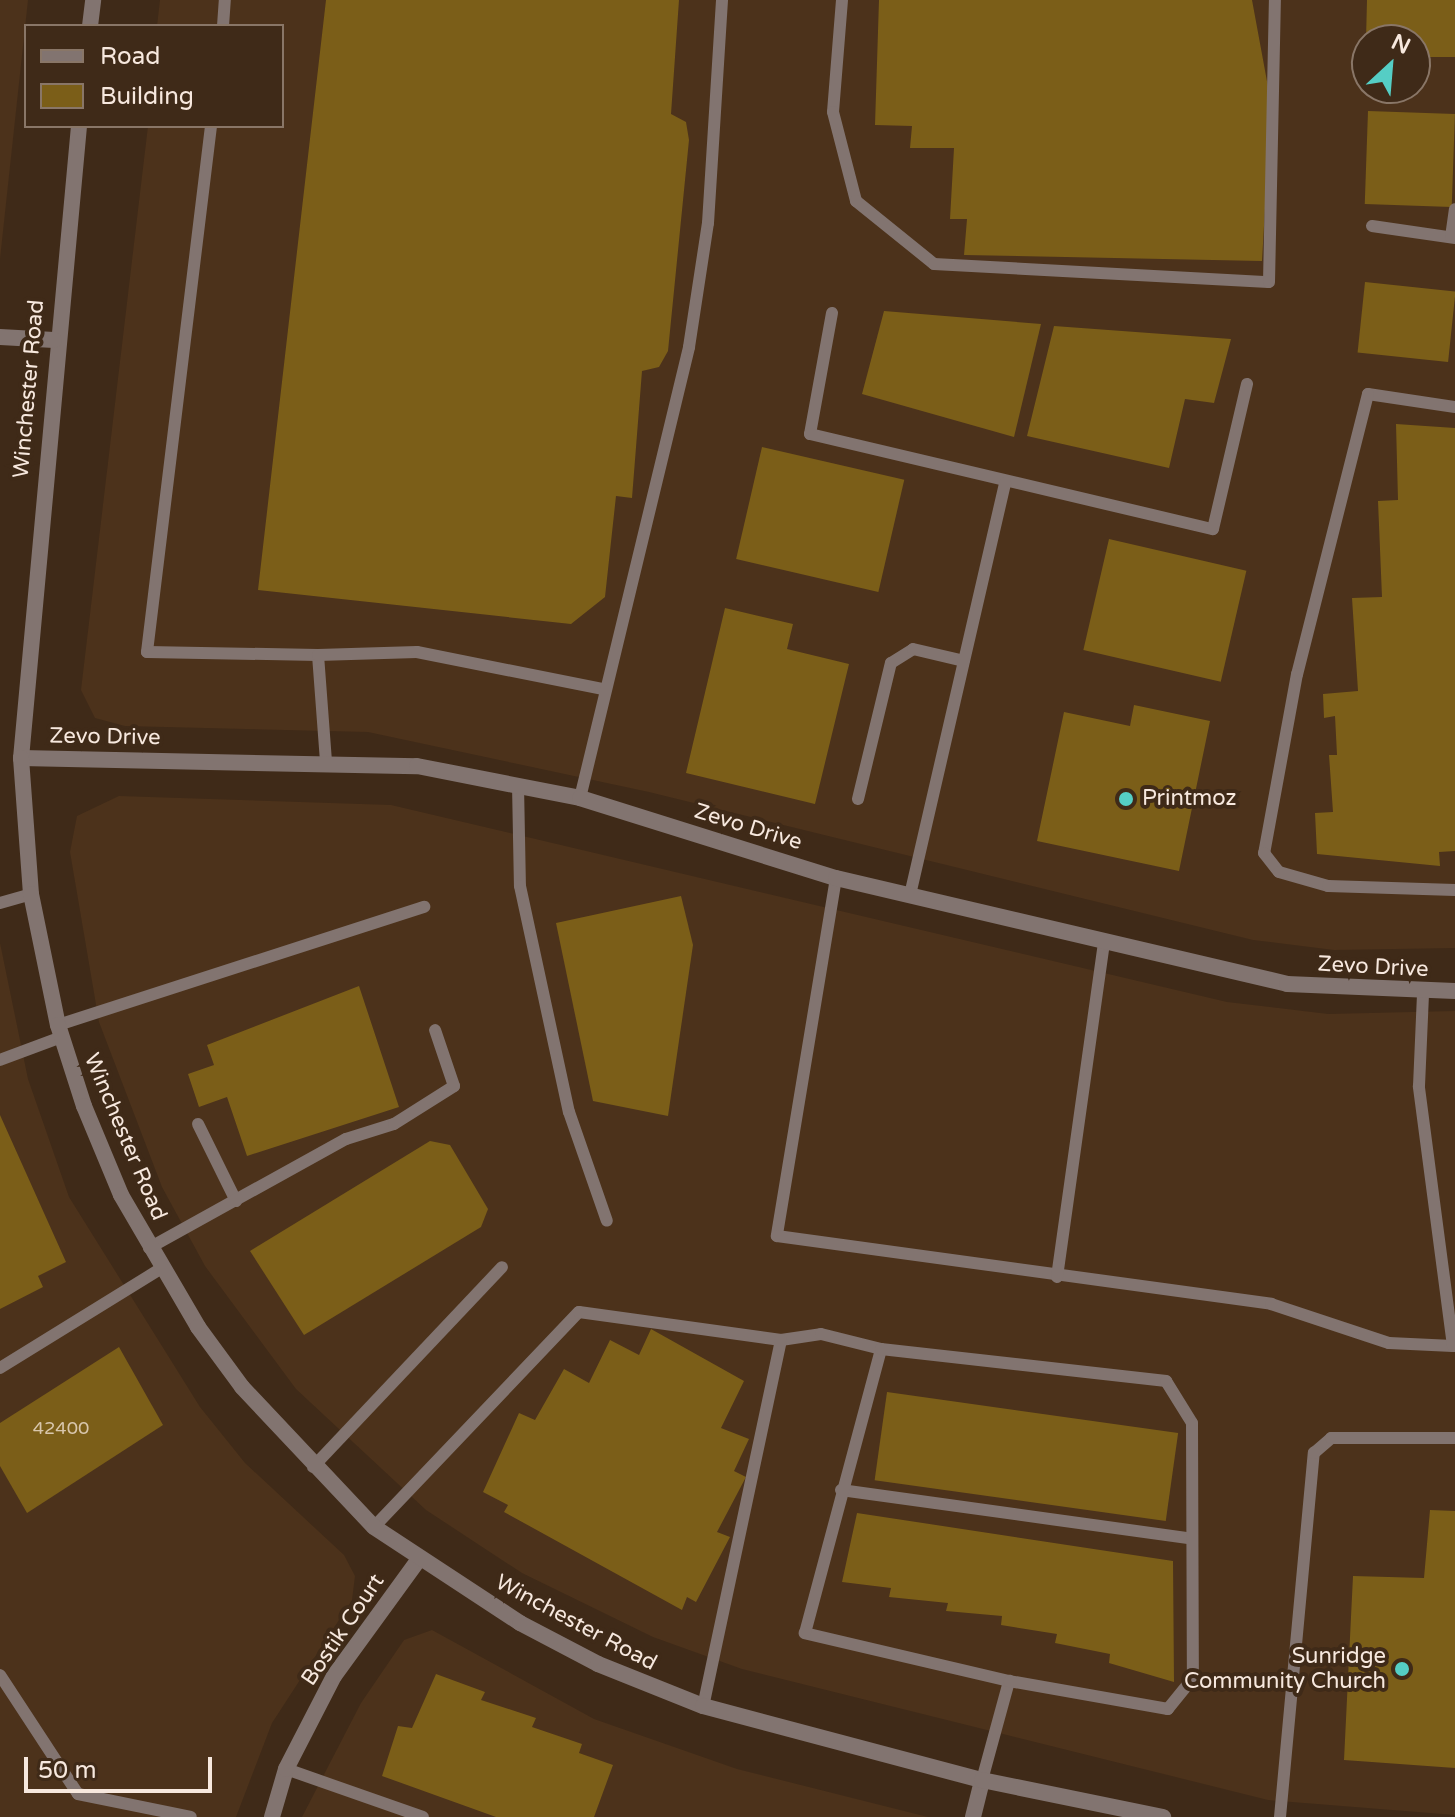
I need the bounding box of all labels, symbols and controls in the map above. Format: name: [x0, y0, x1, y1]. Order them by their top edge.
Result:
legend: [24, 24, 284, 128]
north arrow: [1351, 24, 1431, 104]
text: N: [1387, 29, 1414, 60]
text: Road: [100, 42, 160, 71]
text: Building: [100, 82, 194, 111]
street label: Winchester Road: [8, 299, 50, 479]
street label: Zevo Drive: [49, 723, 161, 751]
place label: Printmoz: [1142, 786, 1237, 812]
marker: Printmoz: [1117, 790, 1135, 808]
street label: Zevo Drive: [691, 798, 805, 856]
street label: Zevo Drive: [1317, 951, 1429, 983]
street label: Winchester Road: [78, 1049, 172, 1225]
house number: 42400: [33, 1417, 89, 1439]
street label: Bostik Court: [296, 1569, 390, 1691]
street label: Winchester Road: [491, 1569, 661, 1677]
place label: Sunridge Community Church: [1184, 1643, 1386, 1694]
marker: Sunridge Community Church: [1393, 1660, 1411, 1678]
scale bar: [28, 1741, 216, 1791]
text: 50 m: [38, 1756, 96, 1785]

